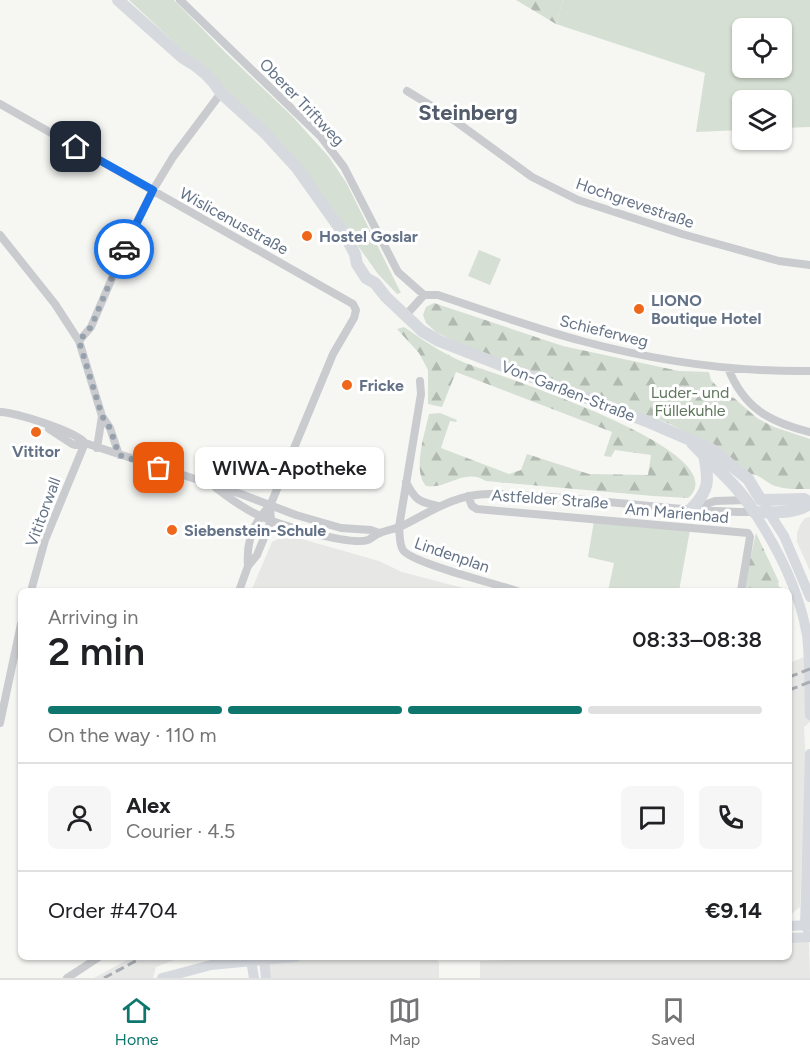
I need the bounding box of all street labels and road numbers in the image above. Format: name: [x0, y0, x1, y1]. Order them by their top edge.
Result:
street label: Oberer Triftweg: [256, 55, 348, 149]
street label: Hochgrevestraße: [573, 174, 697, 232]
street label: Wislicenusstraße: [176, 183, 292, 259]
street label: Schieferweg: [558, 311, 650, 351]
street label: Von-Garßen-Straße: [498, 357, 638, 425]
street label: Vititorwall: [22, 475, 64, 549]
street label: Astfelder Straße: [491, 485, 609, 513]
street label: Am Marienbad: [624, 499, 730, 527]
street label: Lindenplan: [412, 533, 492, 577]

